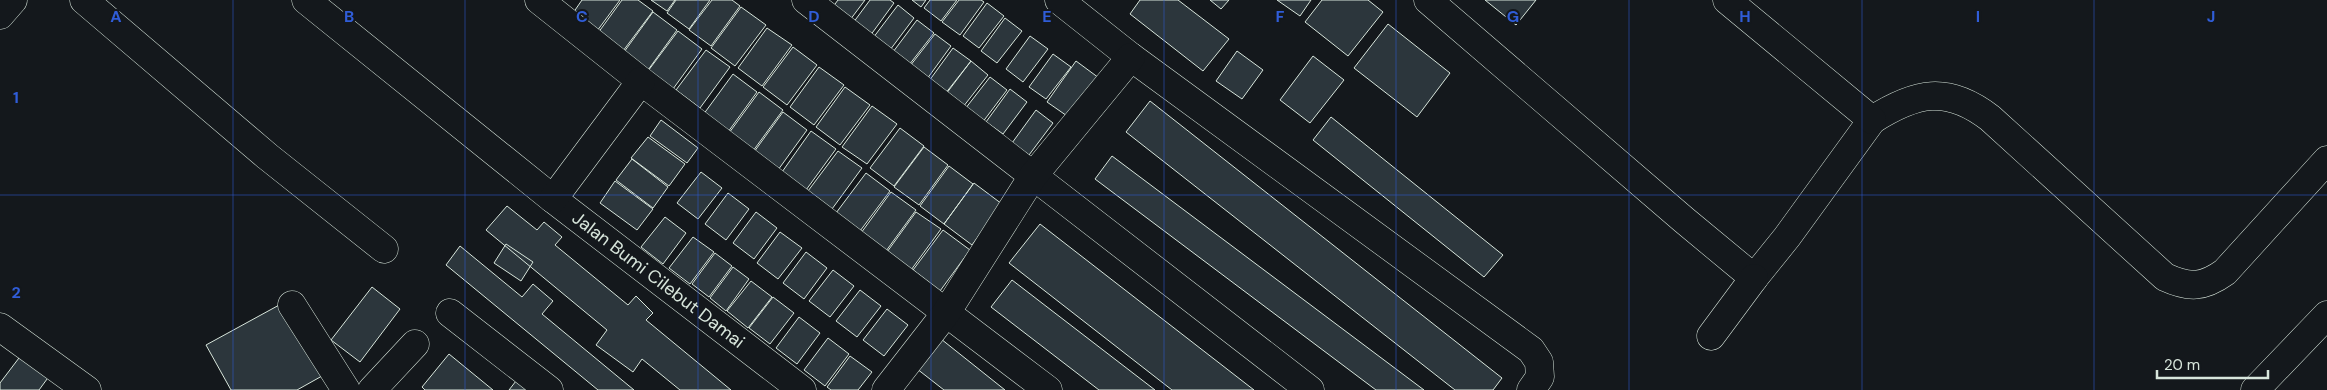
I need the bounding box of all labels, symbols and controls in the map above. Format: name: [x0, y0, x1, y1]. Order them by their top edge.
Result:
text: A: [110, 6, 122, 27]
text: B: [344, 6, 354, 27]
text: C: [576, 6, 588, 27]
text: D: [808, 6, 820, 27]
text: E: [1042, 6, 1052, 27]
text: F: [1276, 6, 1285, 27]
text: G: [1507, 6, 1519, 27]
text: H: [1739, 6, 1751, 27]
text: I: [1976, 6, 1980, 27]
text: J: [2207, 6, 2215, 27]
text: 1: [13, 87, 19, 108]
street label: Jalan Bumi Cilebut Damai: [567, 206, 750, 354]
text: 2: [11, 282, 21, 303]
scale bar: [2157, 348, 2268, 380]
text: 20 m: [2164, 355, 2200, 375]

